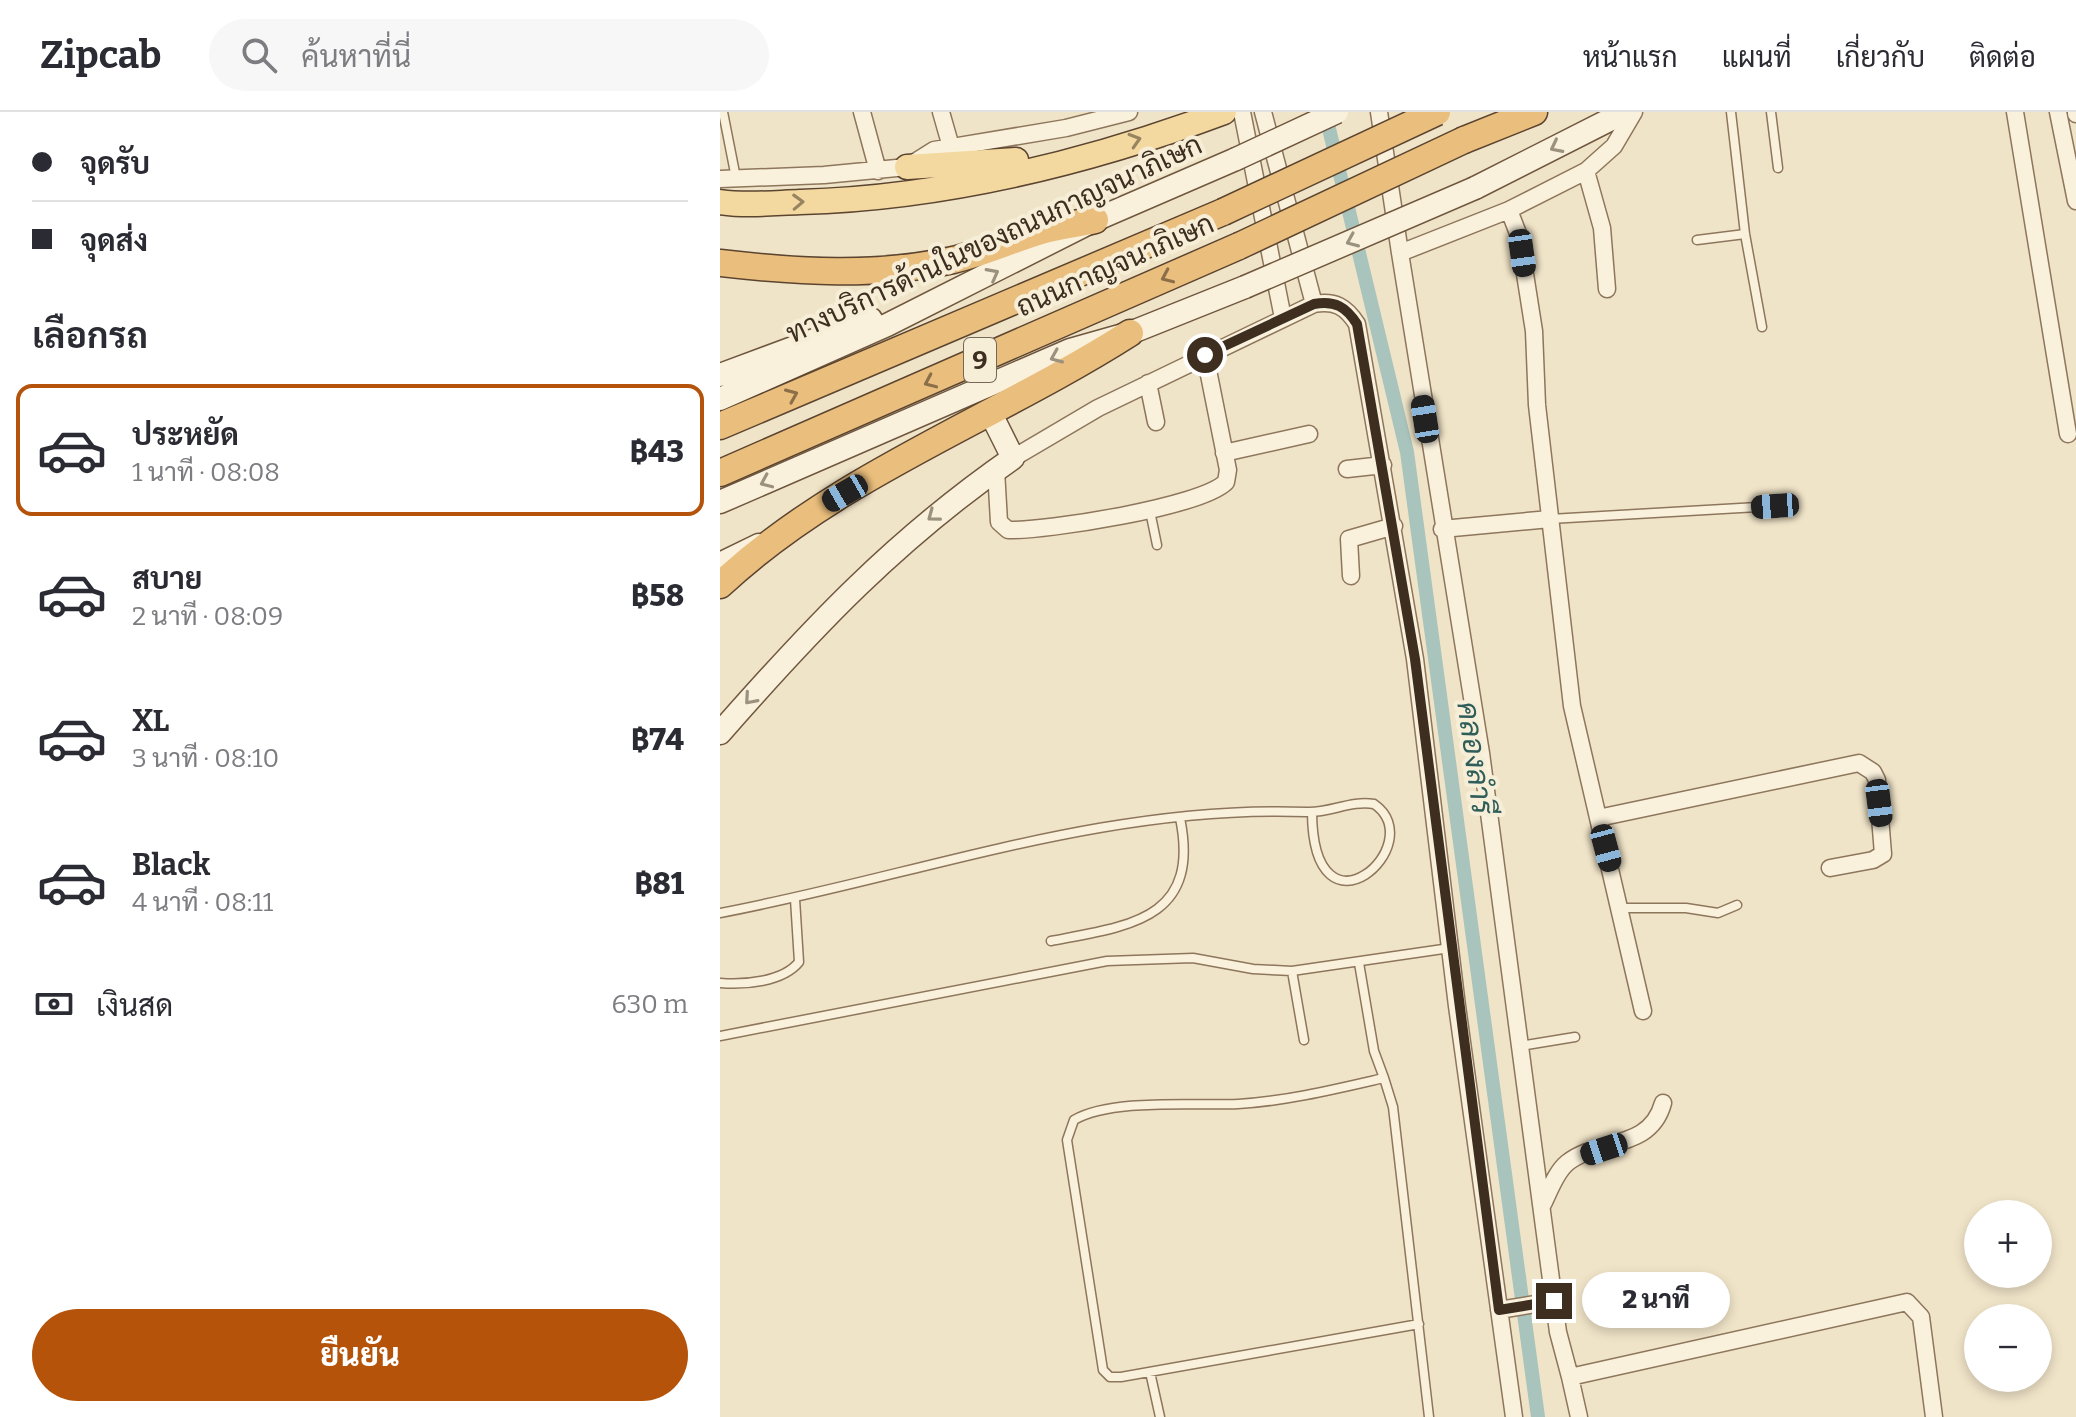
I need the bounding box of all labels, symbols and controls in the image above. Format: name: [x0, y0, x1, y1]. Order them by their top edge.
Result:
search box: [209, 19, 769, 91]
text: Zipcab: [40, 32, 161, 78]
icon: search: [237, 33, 281, 77]
text: ค้นหาที่นี่: [301, 39, 411, 75]
text: หน้าแรก: [1583, 41, 1678, 74]
text: แผนที่: [1722, 41, 1792, 74]
text: เกี่ยวกับ: [1836, 41, 1925, 74]
text: ติดต่อ: [1969, 41, 2036, 74]
street label: ทางบริการด้านในของถนนกาญจนาภิเษก: [781, 128, 1207, 350]
one-way arrow: [1127, 134, 1141, 150]
one-way arrow: [1549, 138, 1564, 153]
text: จุดรับ: [80, 146, 150, 182]
one-way arrow: [792, 194, 805, 211]
street label: ถนนกาญจนาภิเษก: [1011, 206, 1219, 324]
text: จุดส่ง: [80, 223, 148, 259]
car: [1507, 228, 1537, 278]
one-way arrow: [1345, 232, 1360, 248]
one-way arrow: [1161, 267, 1176, 283]
one-way arrow: [985, 268, 999, 283]
text: เลือกรถ: [32, 314, 148, 358]
route start: [1187, 337, 1223, 373]
road number: 9: [964, 338, 996, 382]
one-way arrow: [1049, 347, 1064, 363]
one-way arrow: [924, 373, 938, 389]
one-way arrow: [784, 388, 798, 405]
car: [1409, 393, 1441, 445]
icon: car: [36, 414, 108, 486]
text: ประหยัด: [132, 417, 239, 453]
text: ฿43: [630, 434, 684, 470]
text: 1 นาที · 08:08: [132, 457, 280, 488]
car: [818, 471, 872, 515]
one-way arrow: [760, 473, 774, 489]
car: [1750, 492, 1800, 520]
one-way arrow: [927, 507, 942, 521]
icon: car: [36, 558, 108, 630]
text: สบาย: [132, 561, 202, 597]
text: ฿58: [631, 578, 684, 614]
text: 2 นาที · 08:09: [132, 601, 283, 632]
one-way arrow: [745, 690, 759, 705]
water label: คลองลำรี: [1449, 699, 1502, 819]
icon: car: [36, 702, 108, 774]
text: XL: [132, 703, 169, 739]
text: ฿74: [631, 722, 684, 758]
text: 3 นาที · 08:10: [132, 743, 279, 774]
car: [1864, 778, 1894, 828]
car: [1588, 822, 1624, 874]
icon: car: [36, 846, 108, 918]
text: Black: [132, 847, 210, 883]
text: ฿81: [634, 866, 684, 902]
text: 4 นาที · 08:11: [132, 887, 273, 918]
icon: cash: [32, 982, 76, 1026]
text: เงินสด: [96, 988, 173, 1024]
text: 630 m: [612, 989, 688, 1020]
car: [1577, 1130, 1631, 1168]
map controls: [1964, 1200, 2052, 1392]
button: +: [1964, 1200, 2052, 1288]
callout: 2 นาที: [1582, 1273, 1730, 1329]
route end: [1536, 1283, 1572, 1319]
text: 2 นาที: [1622, 1284, 1690, 1315]
button: −: [1964, 1304, 2052, 1392]
button: ยืนยัน: [32, 1309, 688, 1401]

